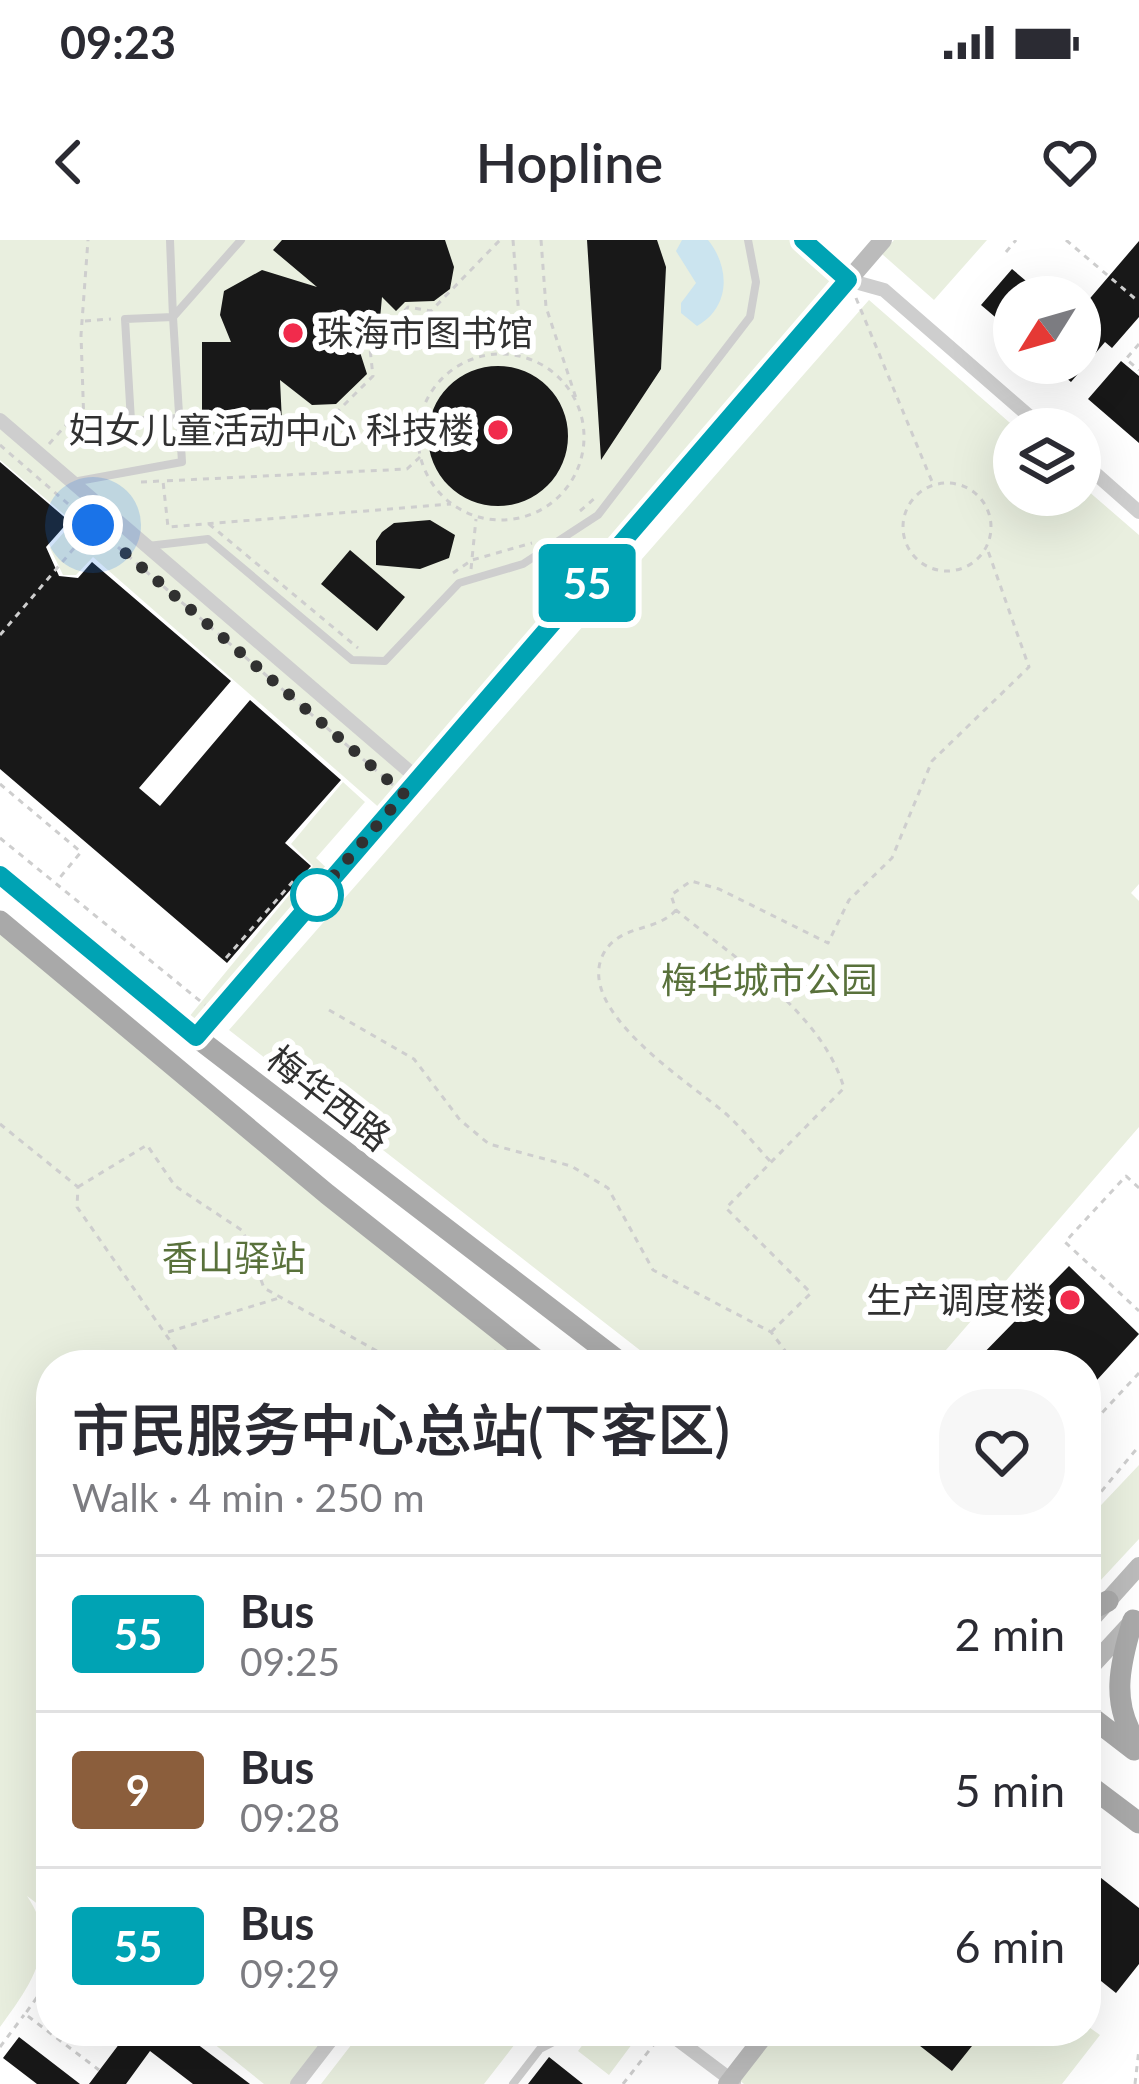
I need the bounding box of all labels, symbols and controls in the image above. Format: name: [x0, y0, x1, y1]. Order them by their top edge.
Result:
text: 09:23: [60, 15, 176, 69]
icon: back: [36, 129, 102, 195]
icon: heart: [1037, 129, 1103, 195]
text: Hopline: [476, 130, 663, 195]
north arrow: [993, 276, 1101, 384]
map controls: [993, 276, 1101, 516]
place label: 珠海市图书馆: [317, 310, 533, 354]
marker: 珠海市图书馆: [280, 320, 306, 346]
place label: 妇女儿童活动中心 科技楼: [69, 407, 474, 451]
button: layers: [993, 408, 1101, 516]
marker: 妇女儿童活动中心 科技楼: [485, 417, 511, 443]
your location: [63, 495, 123, 555]
line badge: 55: [533, 544, 641, 622]
text: 55: [563, 558, 611, 608]
unlabelled marker: [292, 870, 342, 920]
park label: 梅华城市公园: [661, 957, 877, 1001]
street label: 梅华西路: [259, 1036, 400, 1159]
park label: 香山驿站: [162, 1235, 306, 1279]
place label: 生产调度楼: [866, 1277, 1046, 1321]
marker: 生产调度楼: [1057, 1287, 1083, 1313]
button: heart: [939, 1389, 1065, 1515]
text: 市民服务中心总站(下客区): [72, 1395, 730, 1463]
text: Walk · 4 min · 250 m: [72, 1474, 425, 1520]
text: Bus: [240, 1584, 314, 1638]
text: 2 min: [954, 1607, 1065, 1661]
text: 55: [114, 1609, 162, 1659]
text: 09:25: [240, 1638, 340, 1684]
text: Bus: [240, 1740, 314, 1794]
text: 5 min: [954, 1763, 1065, 1817]
text: 9: [126, 1765, 150, 1815]
text: 09:28: [240, 1794, 340, 1840]
text: Bus: [240, 1896, 314, 1950]
text: 6 min: [954, 1919, 1065, 1973]
text: 55: [114, 1921, 162, 1971]
text: 09:29: [240, 1950, 340, 1996]

